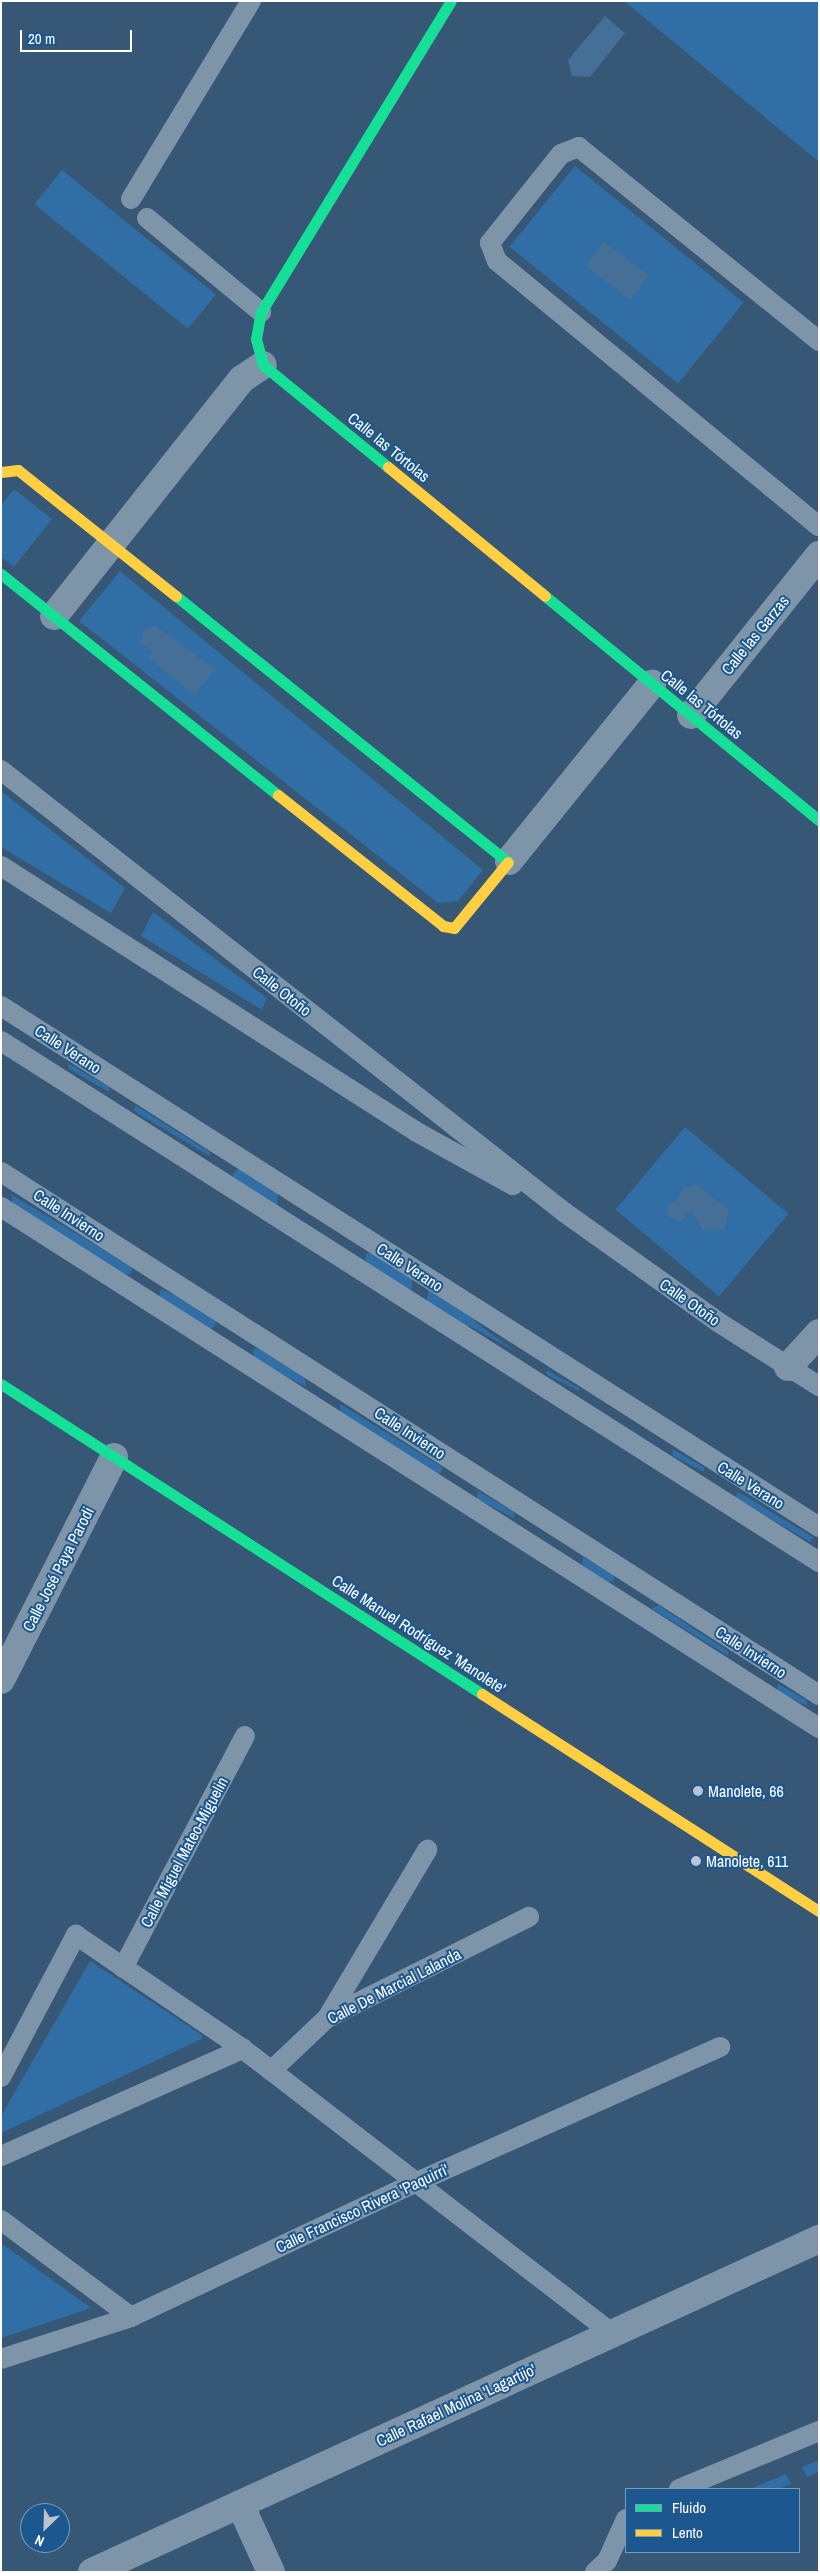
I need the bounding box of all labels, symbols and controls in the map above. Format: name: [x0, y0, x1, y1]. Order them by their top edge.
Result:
scale bar: [22, 20, 135, 52]
text: 20 m: [28, 28, 55, 49]
street label: Calle las Tórtolas: [344, 408, 434, 486]
street label: Calle las Garzas: [717, 592, 793, 678]
street label: Calle las Tórtolas: [657, 665, 747, 743]
street label: Calle Otoño: [249, 962, 315, 1020]
street label: Calle Verano: [31, 1020, 105, 1078]
street label: Calle Invierno: [30, 1185, 108, 1245]
street label: Calle Verano: [373, 1238, 447, 1296]
street label: Calle Otoño: [656, 1274, 724, 1330]
street label: Calle Invierno: [371, 1403, 449, 1463]
street label: Calle Verano: [714, 1457, 788, 1513]
street label: Calle José Paya Parodi: [18, 1504, 98, 1634]
street label: Calle Manuel Rodríguez 'Manolete': [328, 1571, 510, 1697]
street label: Calle Invierno: [712, 1622, 790, 1682]
street label: Calle Miguel Mateo-Miguelin: [136, 1773, 232, 1931]
place label: Manolete, 66: [708, 1781, 784, 1801]
marker: Manolete, 66: [692, 1785, 704, 1797]
place label: Manolete, 611: [706, 1851, 788, 1871]
marker: Manolete, 611: [690, 1855, 702, 1867]
street label: Calle De Marcial Lalanda: [324, 1944, 464, 2028]
street label: Calle Francisco Rivera 'Paquirri': [272, 2159, 452, 2257]
street label: Calle Rafael Molina 'Lagartijo': [373, 2359, 539, 2451]
legend: [625, 2488, 800, 2553]
text: Fluido: [672, 2497, 706, 2518]
north arrow: [20, 2503, 70, 2553]
text: Lento: [672, 2522, 703, 2543]
text: N: [32, 2531, 47, 2551]

